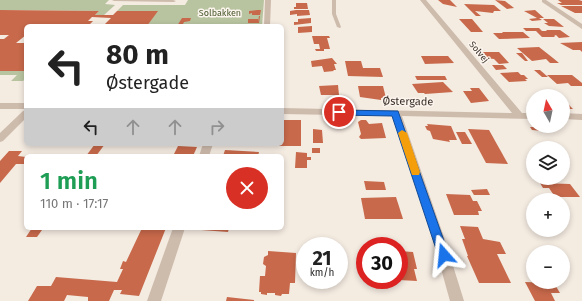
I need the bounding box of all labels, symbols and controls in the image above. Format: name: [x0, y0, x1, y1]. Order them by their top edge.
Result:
park label: Solbakken: [199, 8, 241, 18]
text: 80 m: [106, 38, 169, 71]
street label: Solvej: [467, 39, 491, 65]
icon: left: [40, 40, 92, 92]
text: Østergade: [106, 72, 189, 94]
north arrow: [526, 89, 570, 133]
map controls: [526, 89, 570, 289]
pin: [322, 95, 356, 129]
street label: Østergade: [383, 95, 433, 108]
icon: arrive: [328, 101, 350, 123]
icon: left: [80, 116, 102, 138]
icon: ahead: [122, 116, 144, 138]
icon: ahead: [164, 116, 186, 138]
icon: right: [206, 116, 228, 138]
button: layers: [526, 141, 570, 185]
text: 1 min: [40, 167, 98, 195]
button: close: [226, 167, 268, 209]
button: +: [526, 193, 570, 237]
text: 110 m · 17:17: [40, 196, 108, 211]
position arrow: [423, 234, 465, 276]
speed limit sign: 30: [356, 237, 408, 289]
button: −: [526, 245, 570, 289]
text: 21: [312, 246, 332, 270]
text: km/h: [310, 267, 334, 279]

